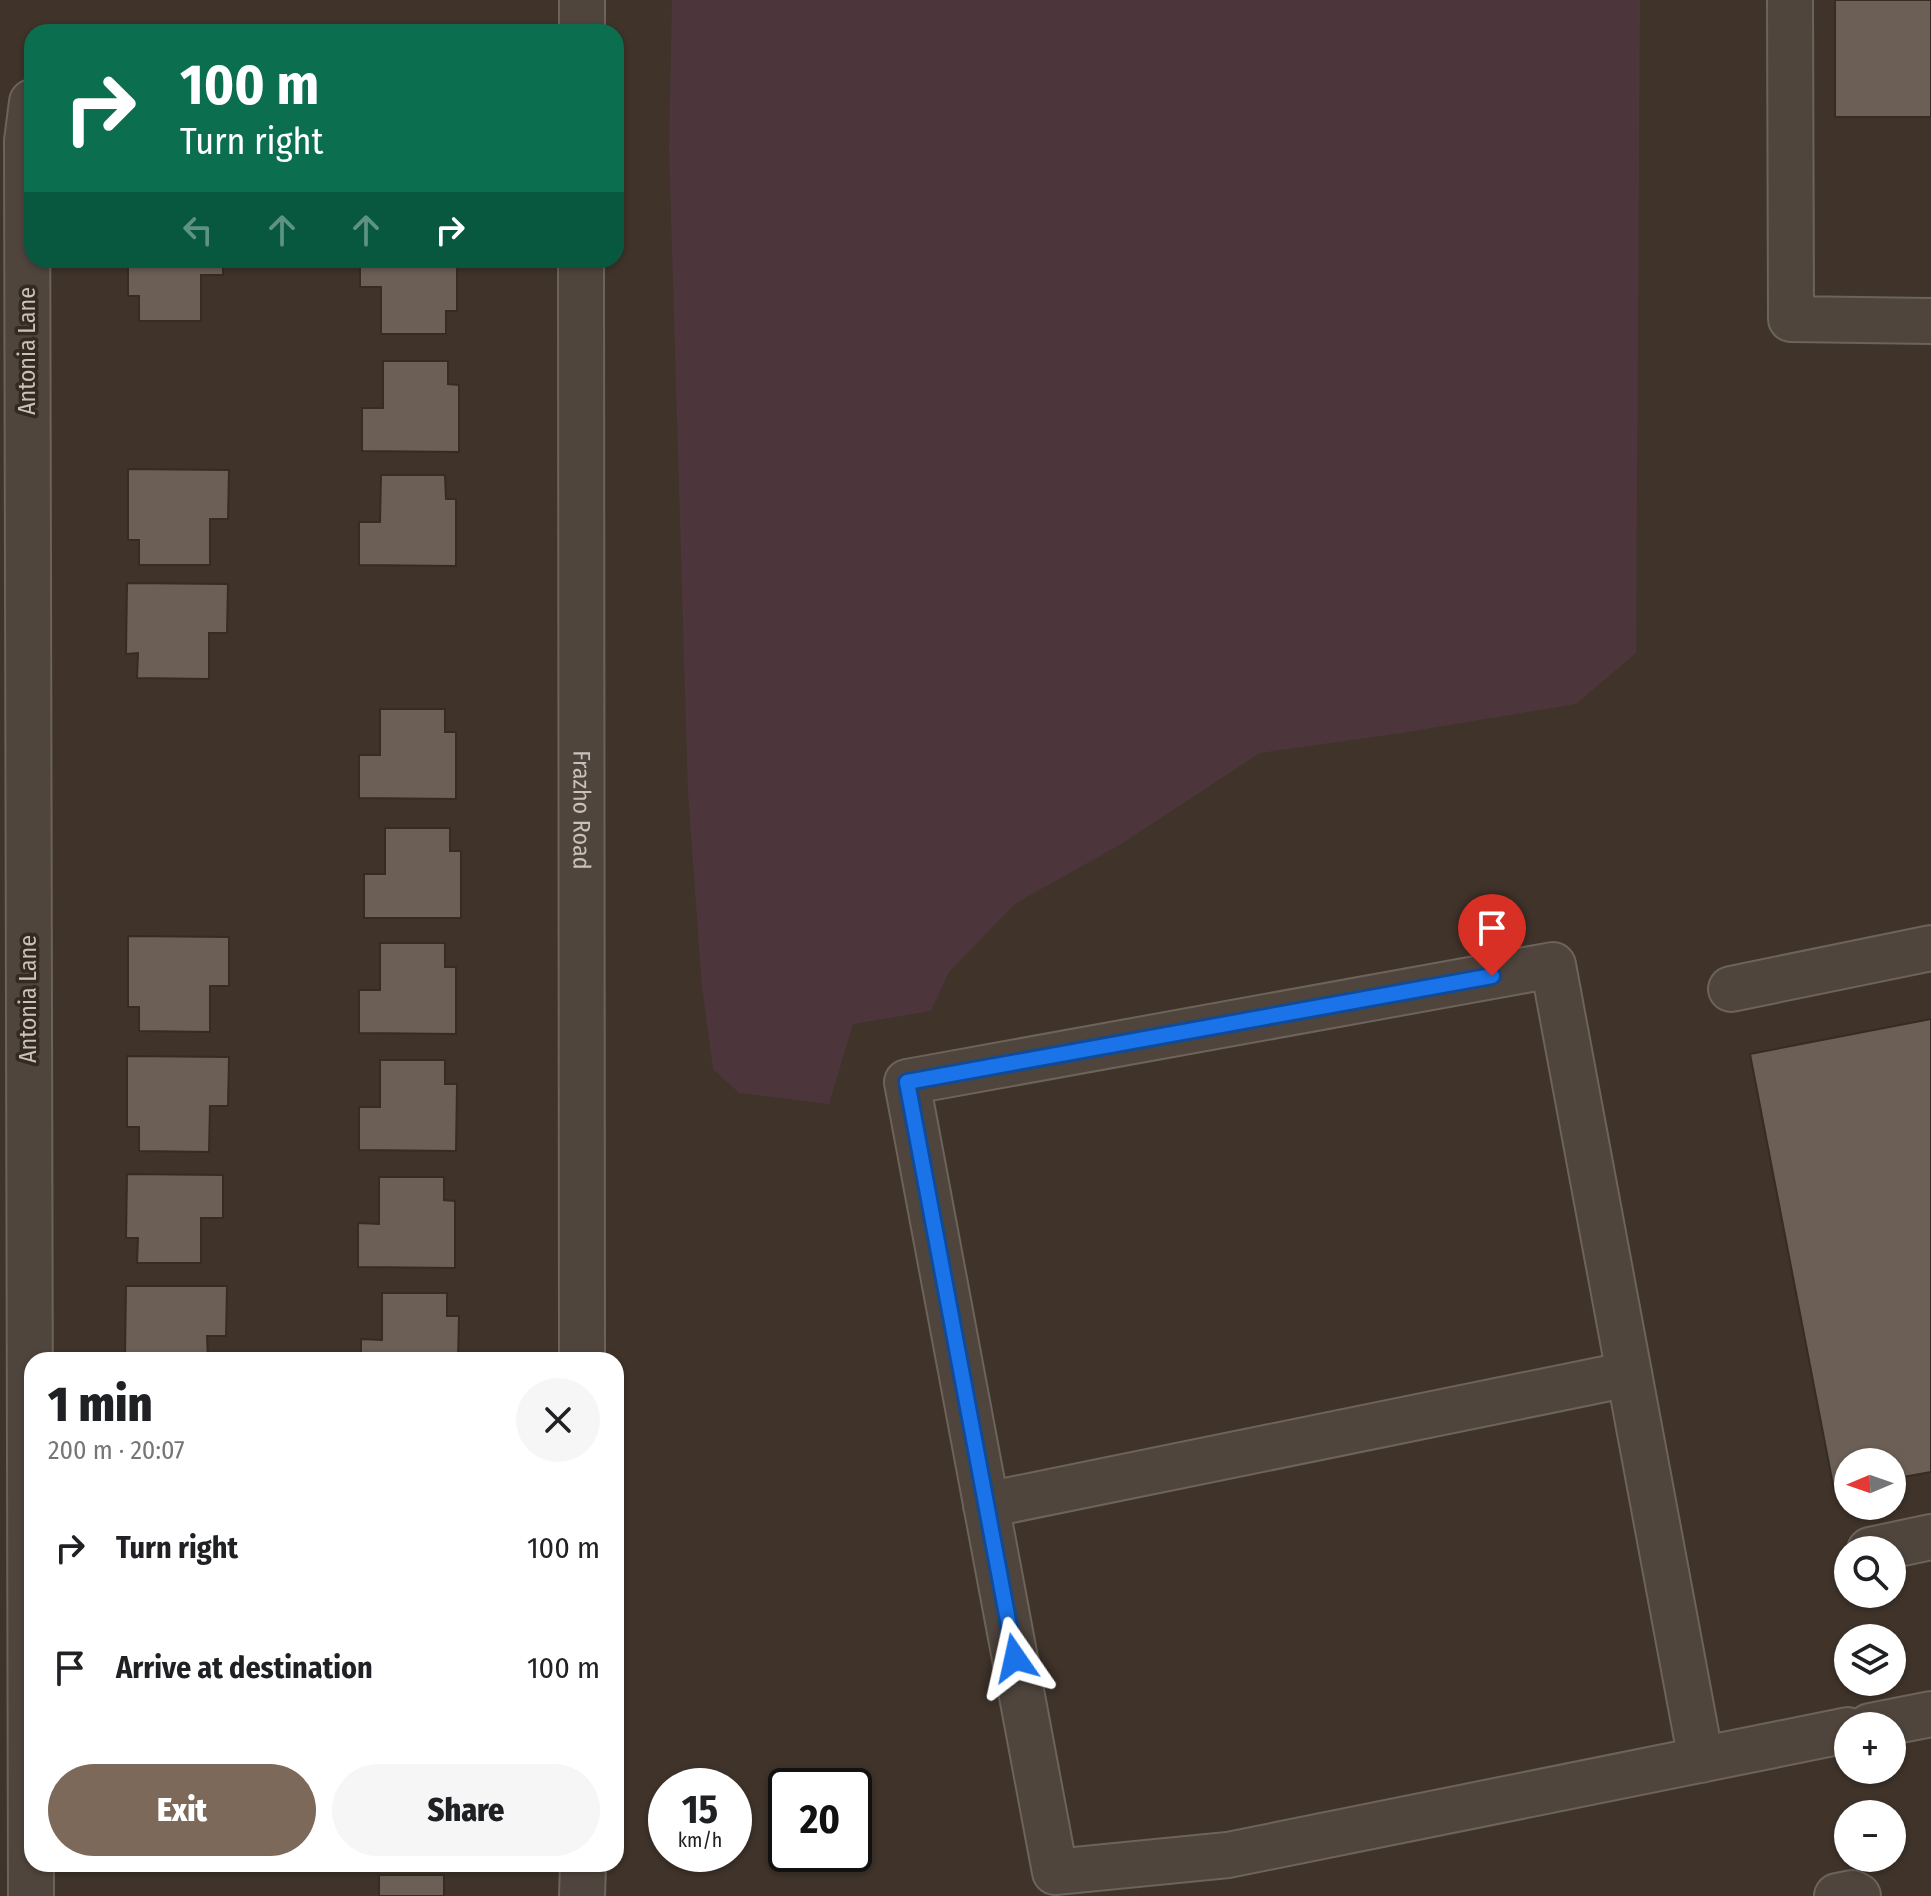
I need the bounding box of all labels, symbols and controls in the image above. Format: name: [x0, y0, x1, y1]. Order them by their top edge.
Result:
text: 100 m: [180, 52, 319, 119]
icon: right: [48, 56, 152, 160]
text: Turn right: [180, 120, 323, 164]
icon: left: [176, 208, 220, 252]
icon: ahead: [260, 208, 304, 252]
icon: ahead: [344, 208, 388, 252]
icon: right: [428, 208, 472, 252]
street label: Antonia Lane: [13, 287, 41, 415]
street label: Frazho Road: [567, 750, 596, 870]
pin: [1458, 894, 1526, 976]
icon: arrive: [1470, 906, 1514, 950]
street label: Antonia Lane: [14, 935, 42, 1063]
text: 1 min: [48, 1376, 152, 1434]
button: close: [516, 1378, 600, 1462]
text: 200 m · 20:07: [48, 1435, 185, 1466]
north arrow: [1834, 1448, 1906, 1520]
map controls: [1834, 1448, 1906, 1872]
icon: right: [48, 1526, 92, 1570]
text: Turn right: [116, 1530, 238, 1566]
text: 100 m: [527, 1530, 600, 1566]
button: search: [1834, 1536, 1906, 1608]
position arrow: [973, 1616, 1057, 1700]
button: layers: [1834, 1624, 1906, 1696]
icon: arrive: [48, 1646, 92, 1690]
text: Arrive at destination: [116, 1650, 373, 1686]
text: 100 m: [527, 1650, 600, 1686]
button: +: [1834, 1712, 1906, 1784]
button: Exit: [48, 1764, 316, 1856]
button: Share: [332, 1764, 600, 1856]
speed limit sign: 20: [768, 1768, 872, 1872]
text: 15: [682, 1786, 718, 1834]
button: −: [1834, 1800, 1906, 1872]
text: km/h: [678, 1828, 722, 1852]

